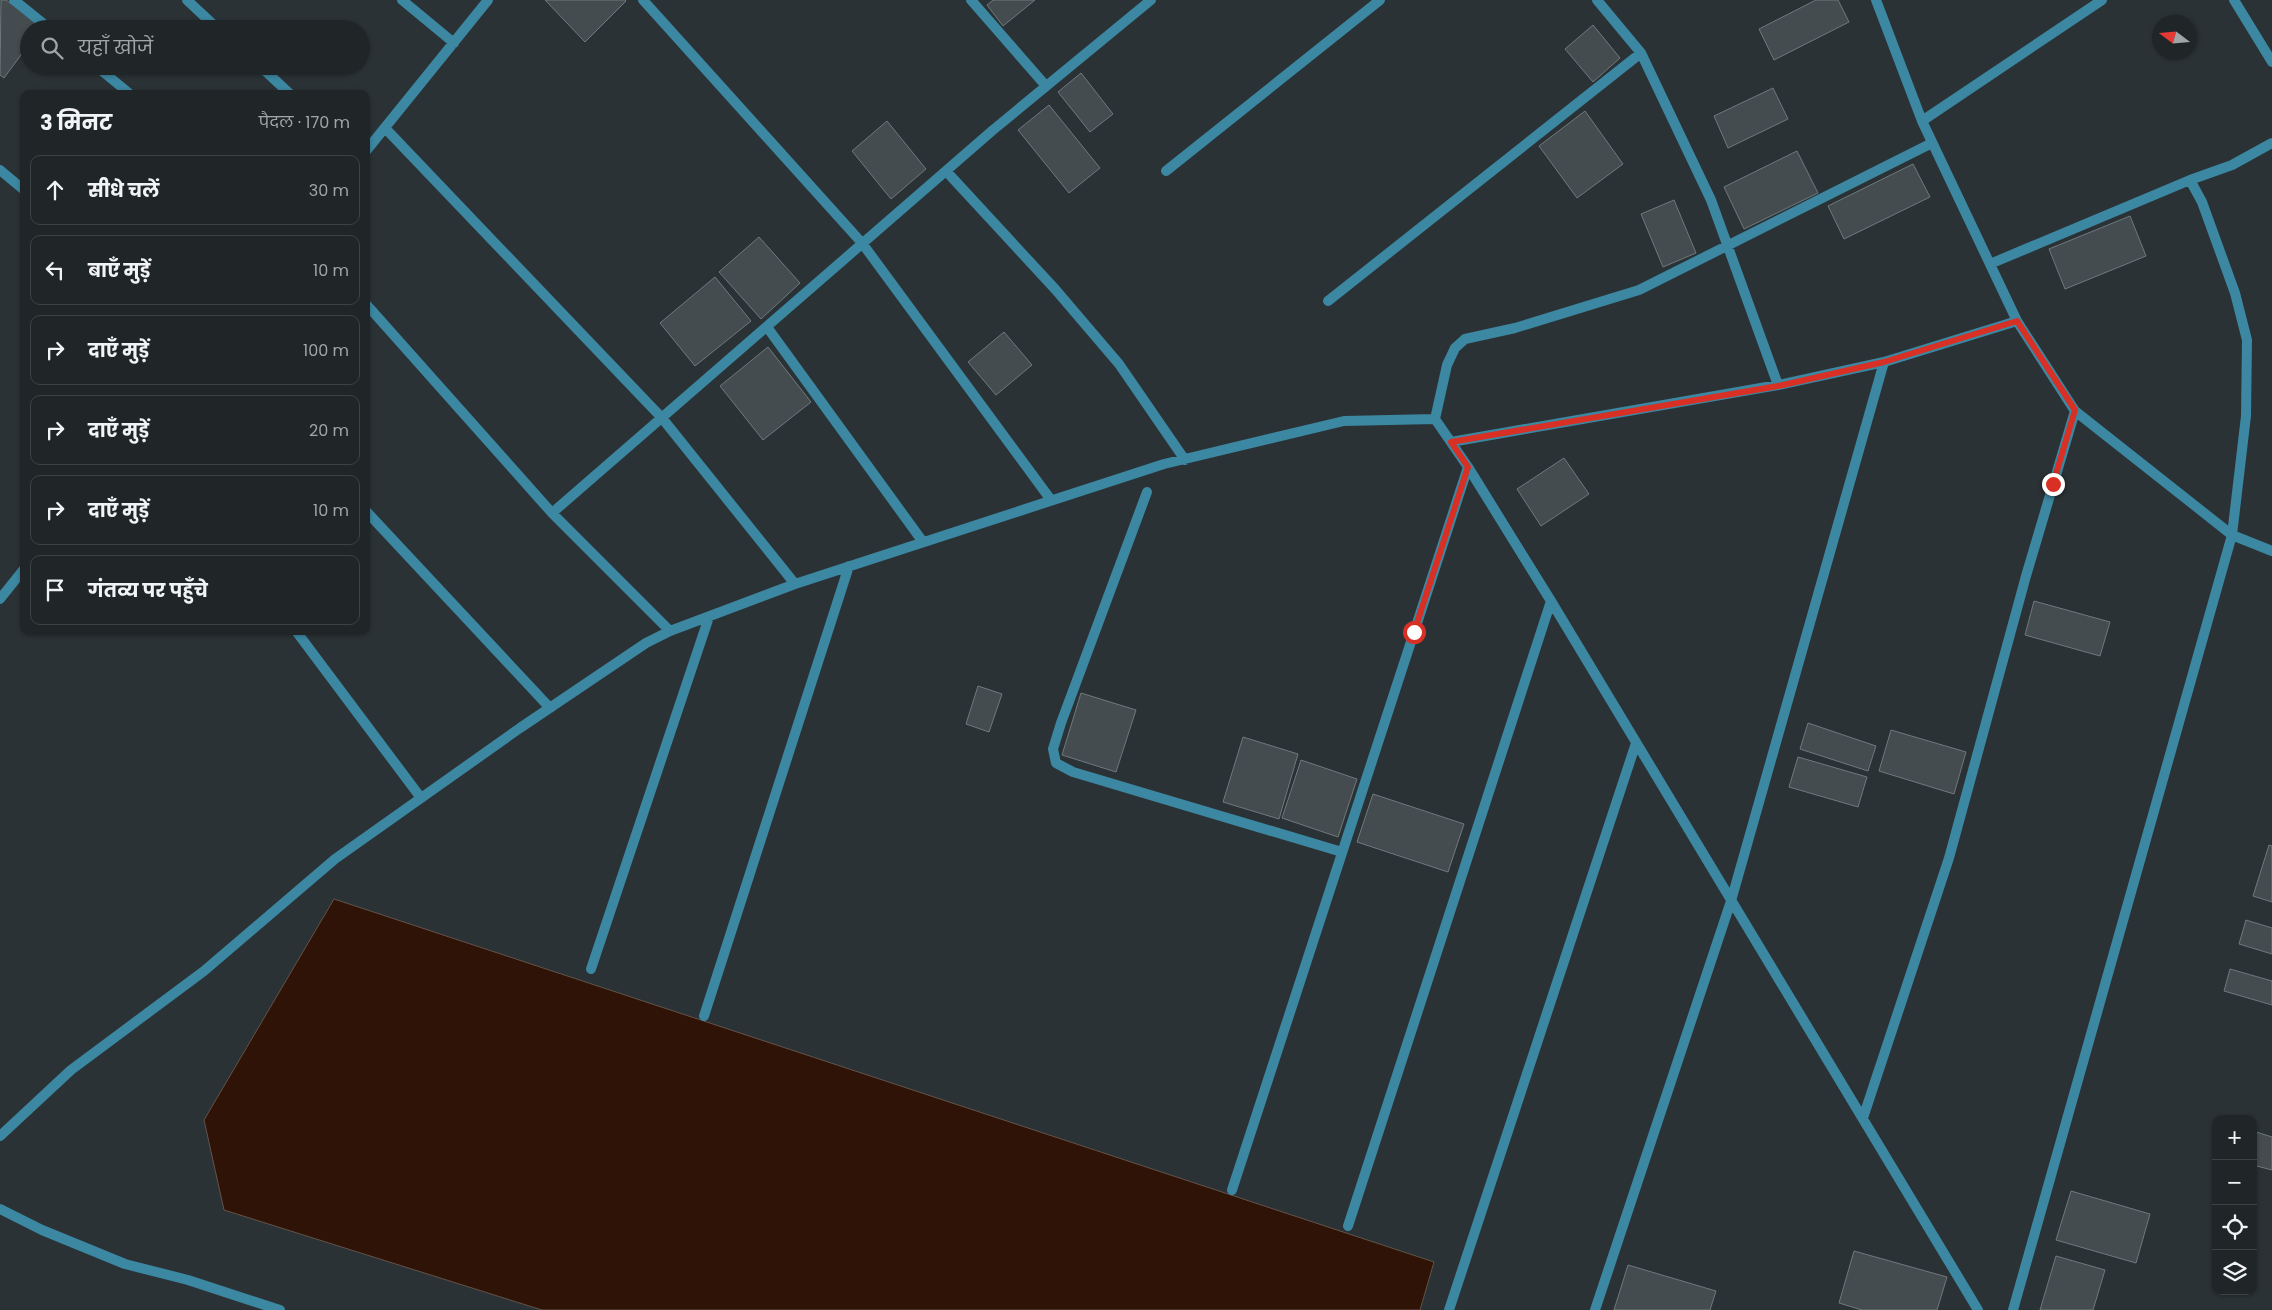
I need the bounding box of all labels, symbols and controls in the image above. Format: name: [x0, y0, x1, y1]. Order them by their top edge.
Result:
north arrow: [2152, 15, 2197, 60]
search box: [20, 20, 370, 75]
icon: search: [38, 34, 66, 62]
text: यहाँ खोजें: [78, 34, 153, 61]
text: 3 मिनट: [40, 108, 112, 137]
text: पैदल · 170 m: [259, 111, 350, 134]
icon: ahead: [41, 176, 69, 204]
text: सीधे चलें: [88, 177, 159, 204]
text: 30 m: [309, 179, 349, 202]
icon: left: [41, 256, 69, 284]
text: बाएँ मुड़ें: [88, 257, 150, 284]
text: 10 m: [313, 259, 349, 282]
icon: right: [41, 336, 69, 364]
text: दाएँ मुड़ें: [88, 337, 149, 364]
text: 100 m: [303, 339, 349, 362]
icon: right: [41, 416, 69, 444]
text: दाएँ मुड़ें: [88, 417, 149, 444]
text: 20 m: [309, 419, 349, 442]
route end: [2042, 473, 2065, 496]
icon: right: [41, 496, 69, 524]
text: दाएँ मुड़ें: [88, 497, 149, 524]
text: 10 m: [313, 499, 349, 522]
icon: arrive: [41, 576, 69, 604]
text: गंतव्य पर पहुँचे: [88, 577, 208, 604]
route start: [1403, 621, 1426, 644]
map controls: [2212, 1115, 2257, 1295]
button: +: [2212, 1115, 2257, 1160]
button: −: [2212, 1160, 2257, 1205]
button: locate: [2212, 1205, 2257, 1250]
button: layers: [2212, 1250, 2257, 1295]

